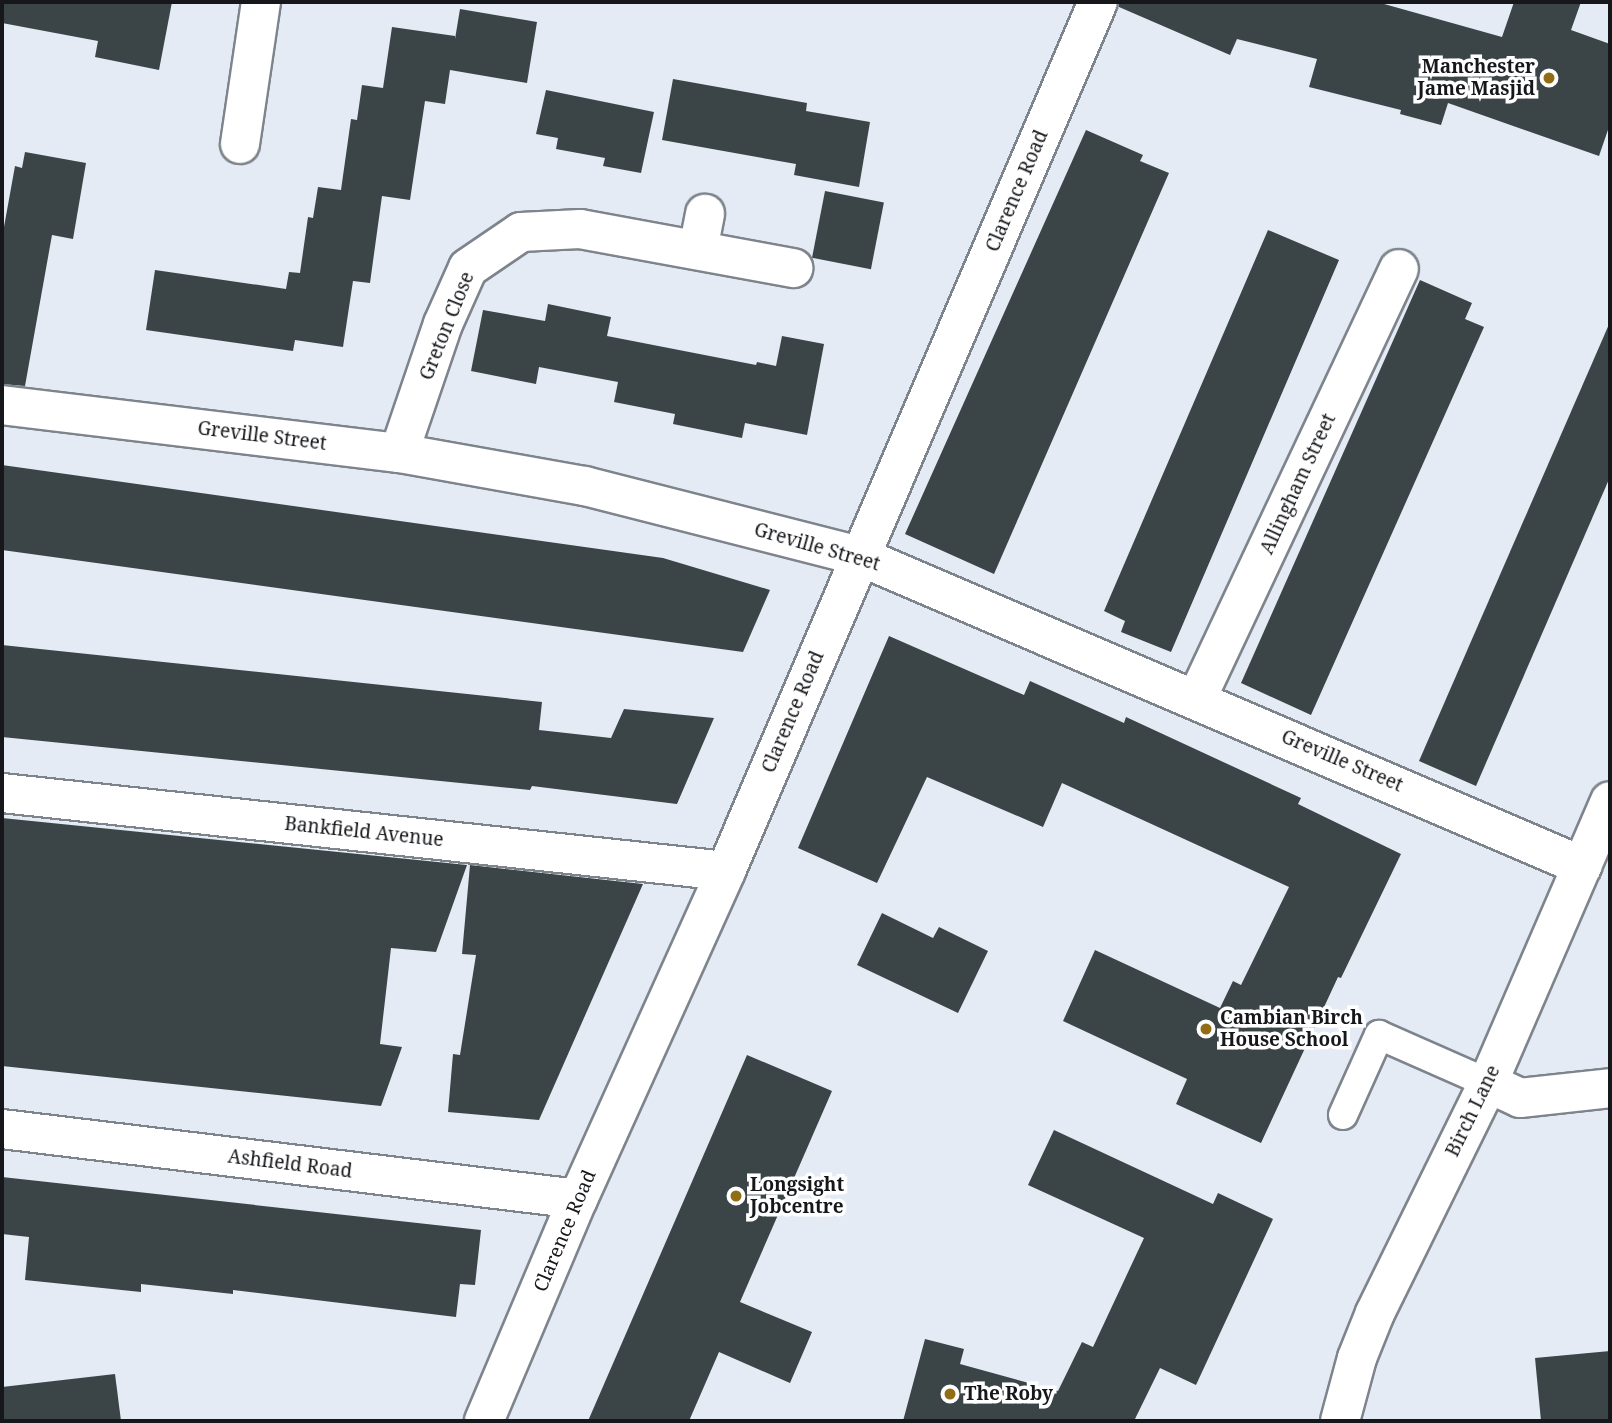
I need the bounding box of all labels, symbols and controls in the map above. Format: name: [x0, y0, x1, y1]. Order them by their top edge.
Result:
place label: Manchester Jame Masjid: [1417, 56, 1535, 100]
marker: Manchester Jame Masjid: [1541, 70, 1557, 86]
street label: Clarence Road: [981, 127, 1053, 255]
street label: Greton Close: [415, 269, 479, 383]
street label: Allingham Street: [1255, 410, 1341, 558]
street label: Greville Street: [196, 417, 328, 455]
street label: Greville Street: [752, 518, 882, 576]
street label: Clarence Road: [757, 648, 829, 776]
street label: Greville Street: [1278, 725, 1406, 797]
street label: Bankfield Avenue: [283, 812, 445, 852]
place label: Cambian Birch House School: [1220, 1007, 1363, 1051]
marker: Cambian Birch House School: [1198, 1021, 1214, 1037]
street label: Birch Lane: [1441, 1062, 1505, 1160]
street label: Ashfield Road: [227, 1145, 353, 1183]
street label: Clarence Road: [529, 1167, 601, 1295]
place label: Longsight Jobcentre: [750, 1174, 844, 1218]
marker: Longsight Jobcentre: [728, 1188, 744, 1204]
place label: The Roby: [964, 1383, 1053, 1405]
marker: The Roby: [942, 1386, 958, 1402]

